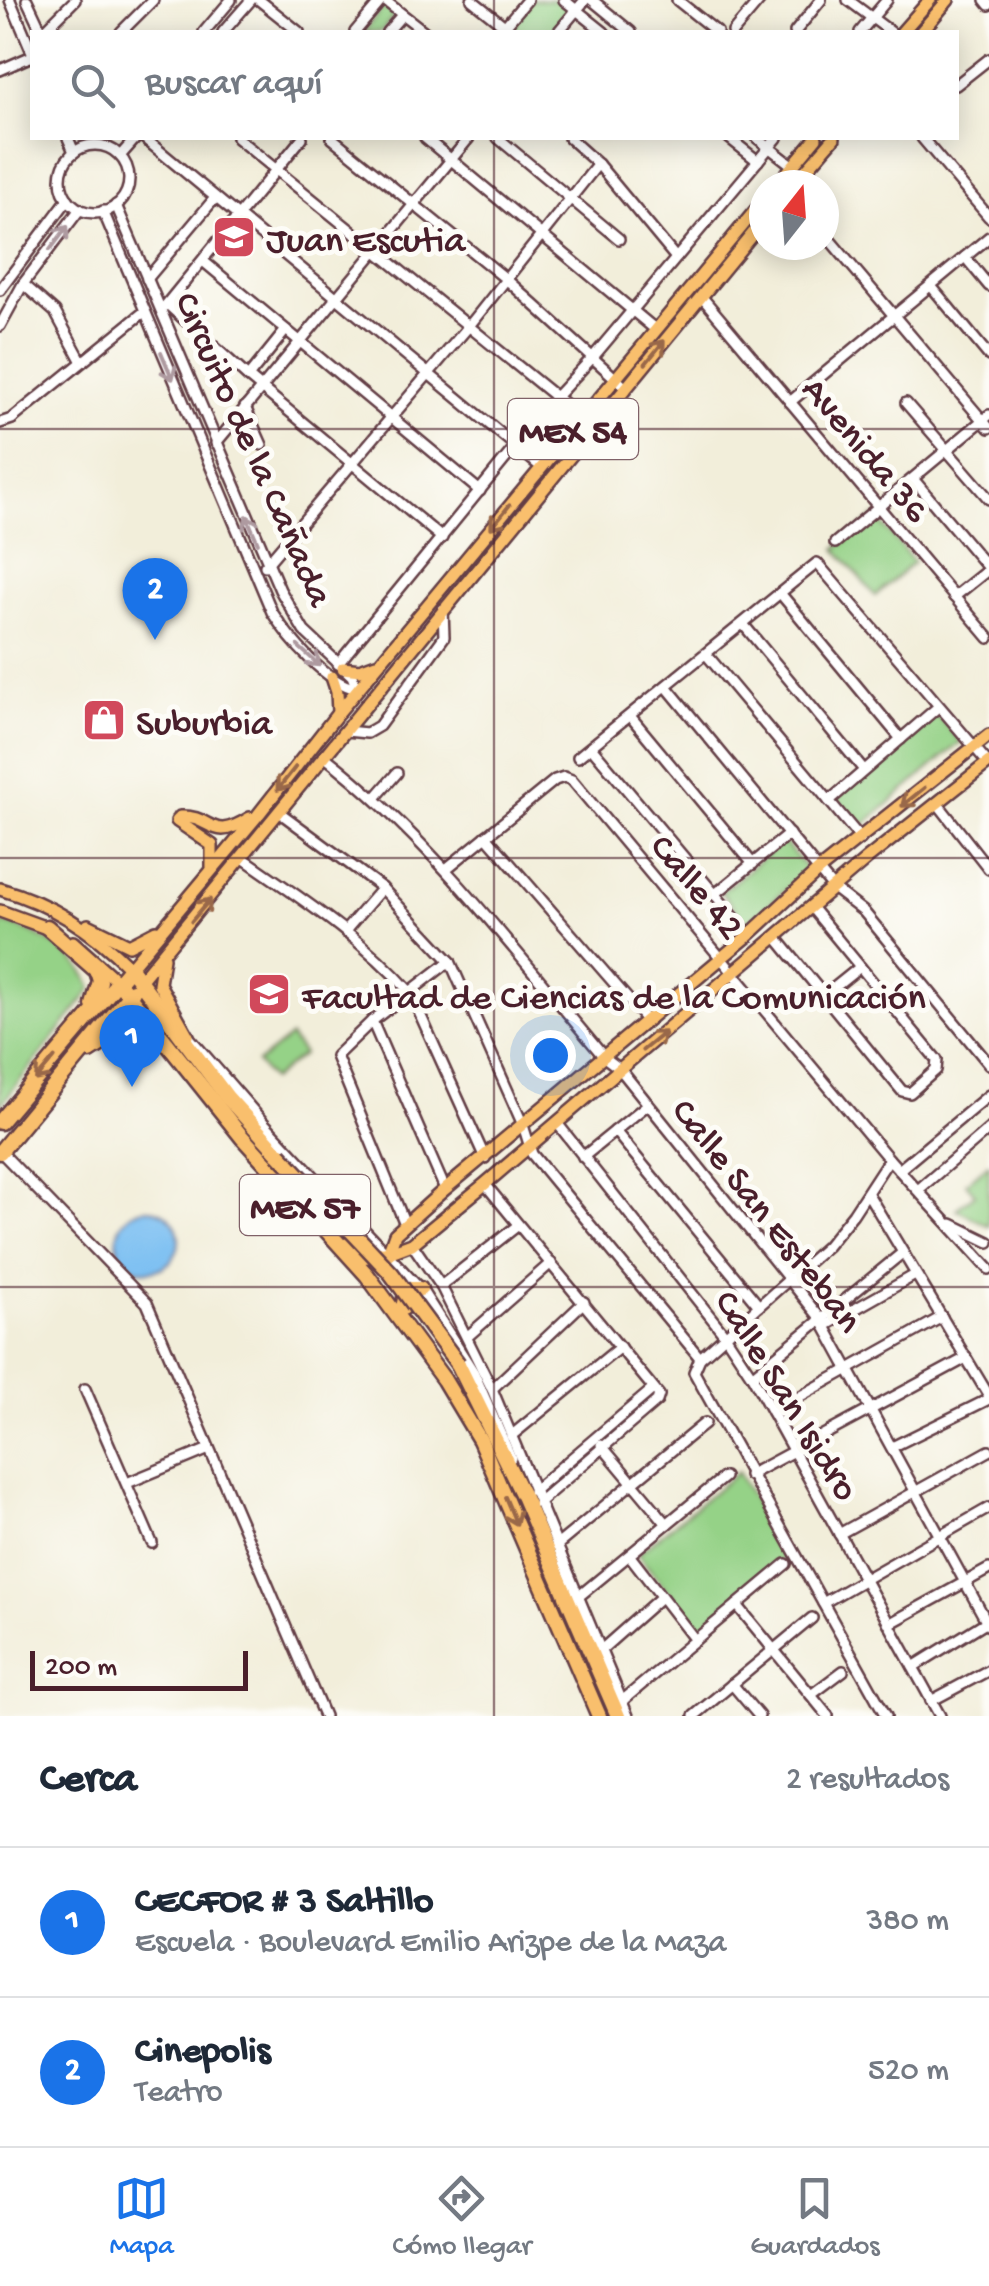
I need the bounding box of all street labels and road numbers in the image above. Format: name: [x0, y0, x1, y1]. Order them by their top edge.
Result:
street label: Circuito de la Cañada: [161, 287, 340, 616]
street label: Avenida 36: [790, 370, 937, 534]
road number: MEX 54: [508, 399, 638, 459]
street label: Calle 42: [638, 827, 751, 950]
street label: Calle San Esteban: [659, 1092, 869, 1343]
road number: MEX 57: [240, 1175, 370, 1235]
street label: Calle San Isidro: [702, 1284, 866, 1510]

